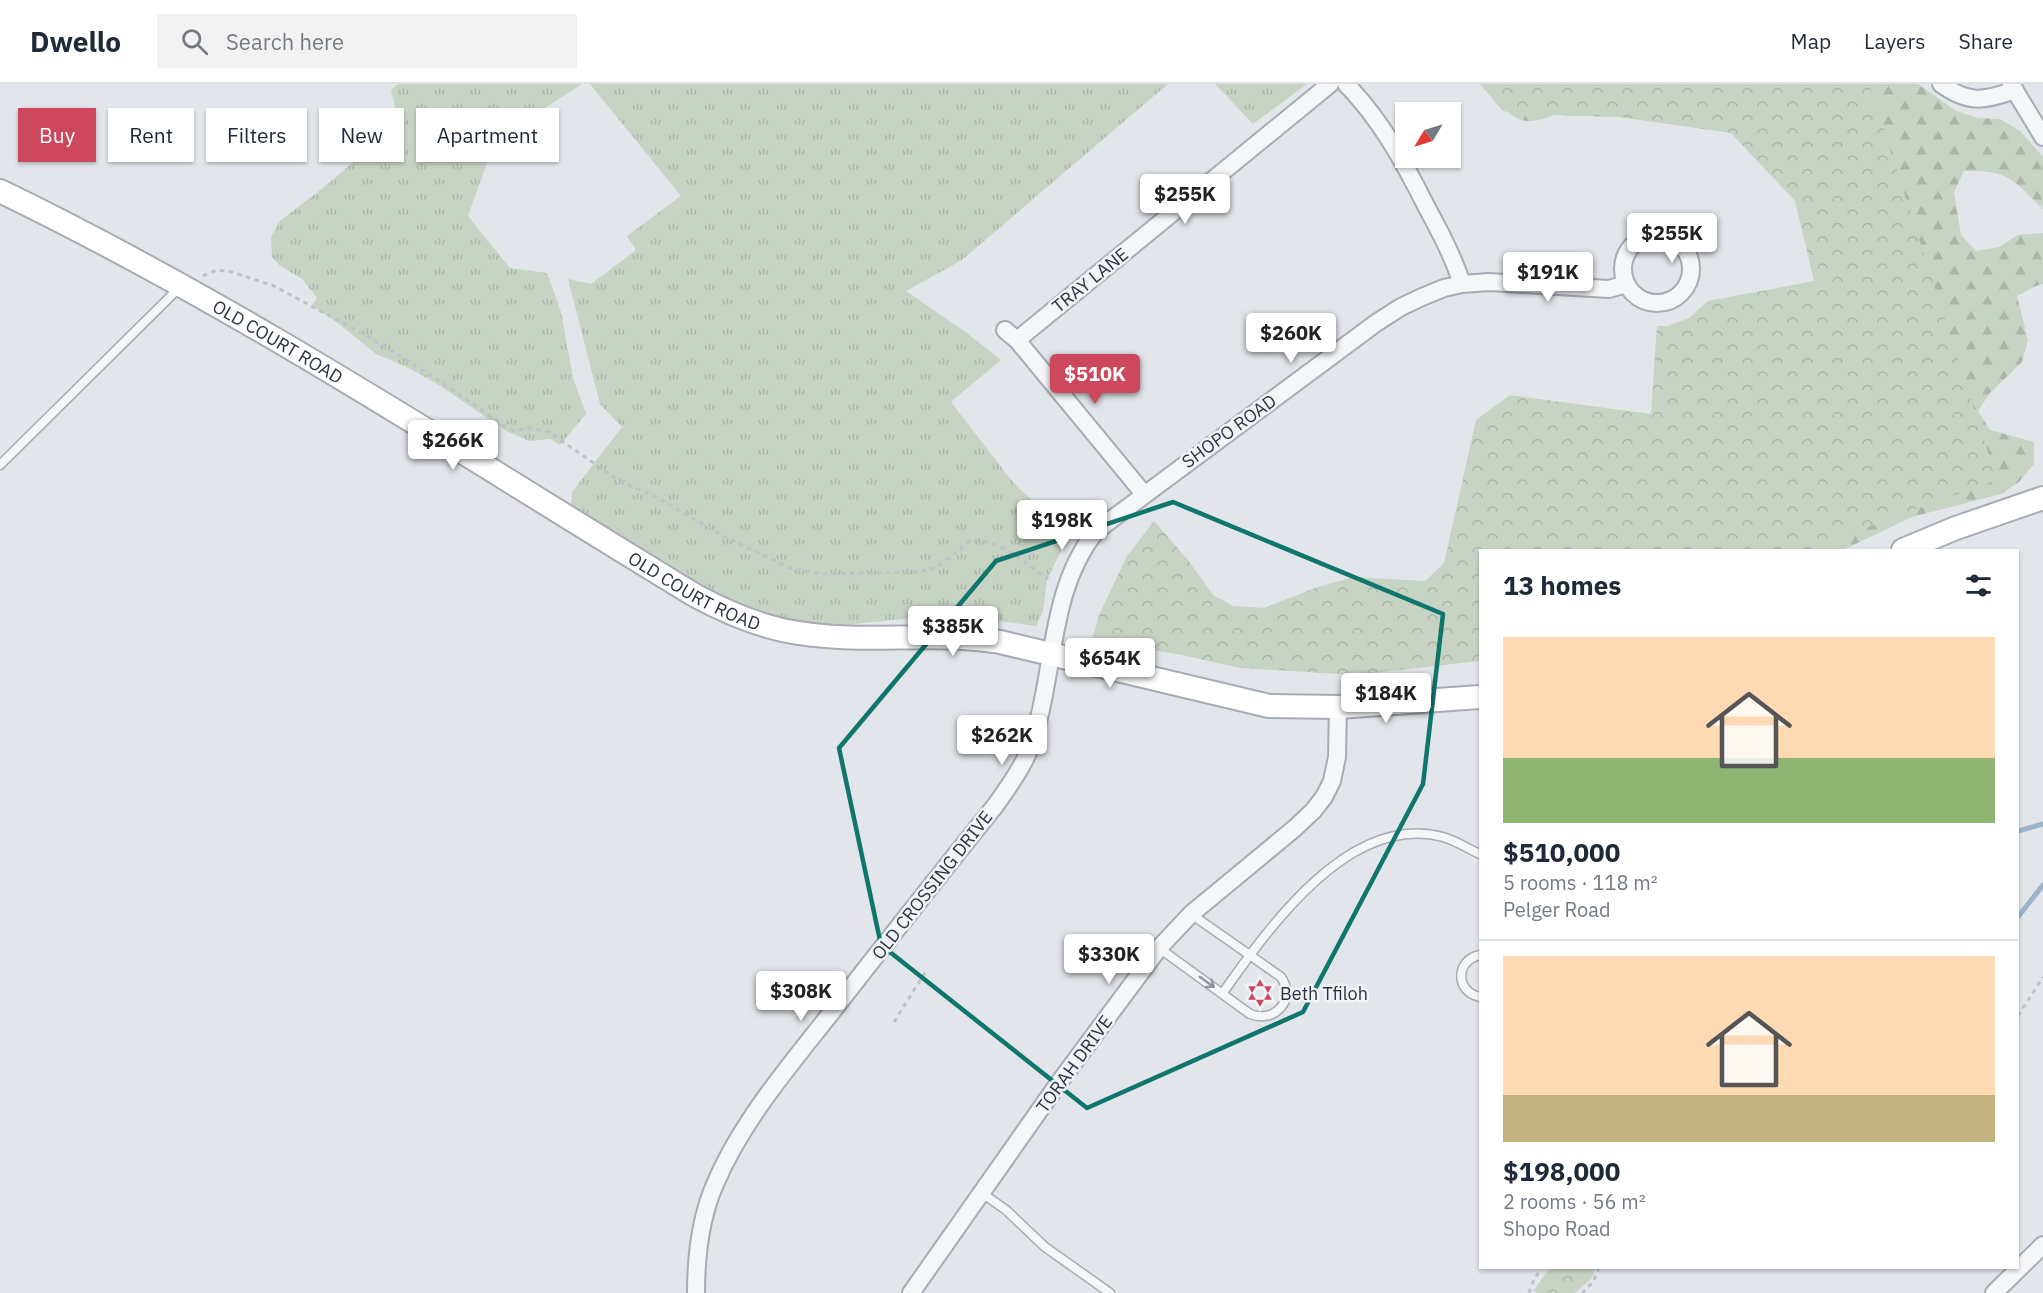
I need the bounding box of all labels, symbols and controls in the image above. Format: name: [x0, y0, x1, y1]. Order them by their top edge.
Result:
search box: [157, 14, 577, 68]
text: Dwello: [30, 23, 121, 60]
icon: search: [178, 25, 211, 58]
text: Search here: [226, 27, 344, 56]
text: Map: [1791, 27, 1831, 55]
text: Layers: [1864, 27, 1926, 55]
text: Share: [1959, 27, 2013, 55]
north arrow: [1395, 102, 1461, 168]
map controls: [1395, 102, 1461, 168]
chip: Buy: [18, 108, 96, 162]
chip: Rent: [108, 108, 194, 162]
chip: Filters: [206, 108, 307, 162]
chip: New: [319, 108, 404, 162]
chip: Apartment: [416, 108, 559, 162]
pin: $255K: [1143, 174, 1227, 225]
text: $255K: [1154, 180, 1216, 207]
pin: $255K: [1630, 213, 1714, 264]
text: $255K: [1641, 219, 1703, 246]
street label: TRAY LANE: [1047, 242, 1133, 318]
pin: $191K: [1506, 252, 1590, 303]
text: $191K: [1517, 258, 1579, 285]
street label: OLD COURT ROAD: [209, 294, 347, 388]
pin: $260K: [1249, 313, 1333, 364]
text: $260K: [1260, 319, 1322, 346]
pin: $510K: [1053, 354, 1137, 405]
text: $510K: [1064, 360, 1126, 387]
street label: SHOPO ROAD: [1177, 389, 1281, 473]
pin: $266K: [411, 420, 495, 471]
text: $266K: [422, 426, 484, 453]
pin: $198K: [1020, 500, 1104, 551]
text: $198K: [1031, 506, 1093, 533]
street label: OLD COURT ROAD: [624, 546, 764, 635]
text: 13 homes: [1503, 568, 1621, 602]
icon: filters: [1962, 569, 1995, 602]
pin: $385K: [911, 606, 995, 657]
text: $385K: [922, 612, 984, 639]
pin: $654K: [1068, 638, 1152, 689]
text: $654K: [1079, 644, 1141, 671]
pin: $184K: [1344, 673, 1428, 724]
icon: home: [1695, 676, 1803, 784]
text: $184K: [1355, 679, 1417, 706]
pin: $262K: [960, 715, 1044, 766]
text: $262K: [971, 721, 1033, 748]
street label: OLD CROSSING DRIVE: [867, 806, 997, 964]
text: $510,000: [1503, 835, 1620, 869]
text: 5 rooms · 118 m²: [1503, 869, 1658, 896]
text: Pelger Road: [1503, 896, 1611, 923]
pin: $330K: [1067, 934, 1151, 985]
text: $330K: [1078, 940, 1140, 967]
pin: $308K: [759, 971, 843, 1022]
one-way arrow: [1198, 976, 1214, 989]
text: $308K: [770, 977, 832, 1004]
synagogue icon: Beth Tfiloh: [1245, 978, 1275, 1008]
place label: Beth Tfiloh: [1280, 982, 1368, 1005]
icon: home: [1695, 995, 1803, 1103]
street label: TORAH DRIVE: [1031, 1011, 1117, 1117]
text: $198,000: [1503, 1154, 1620, 1188]
text: 2 rooms · 56 m²: [1503, 1188, 1646, 1215]
text: Shopo Road: [1503, 1215, 1611, 1242]

